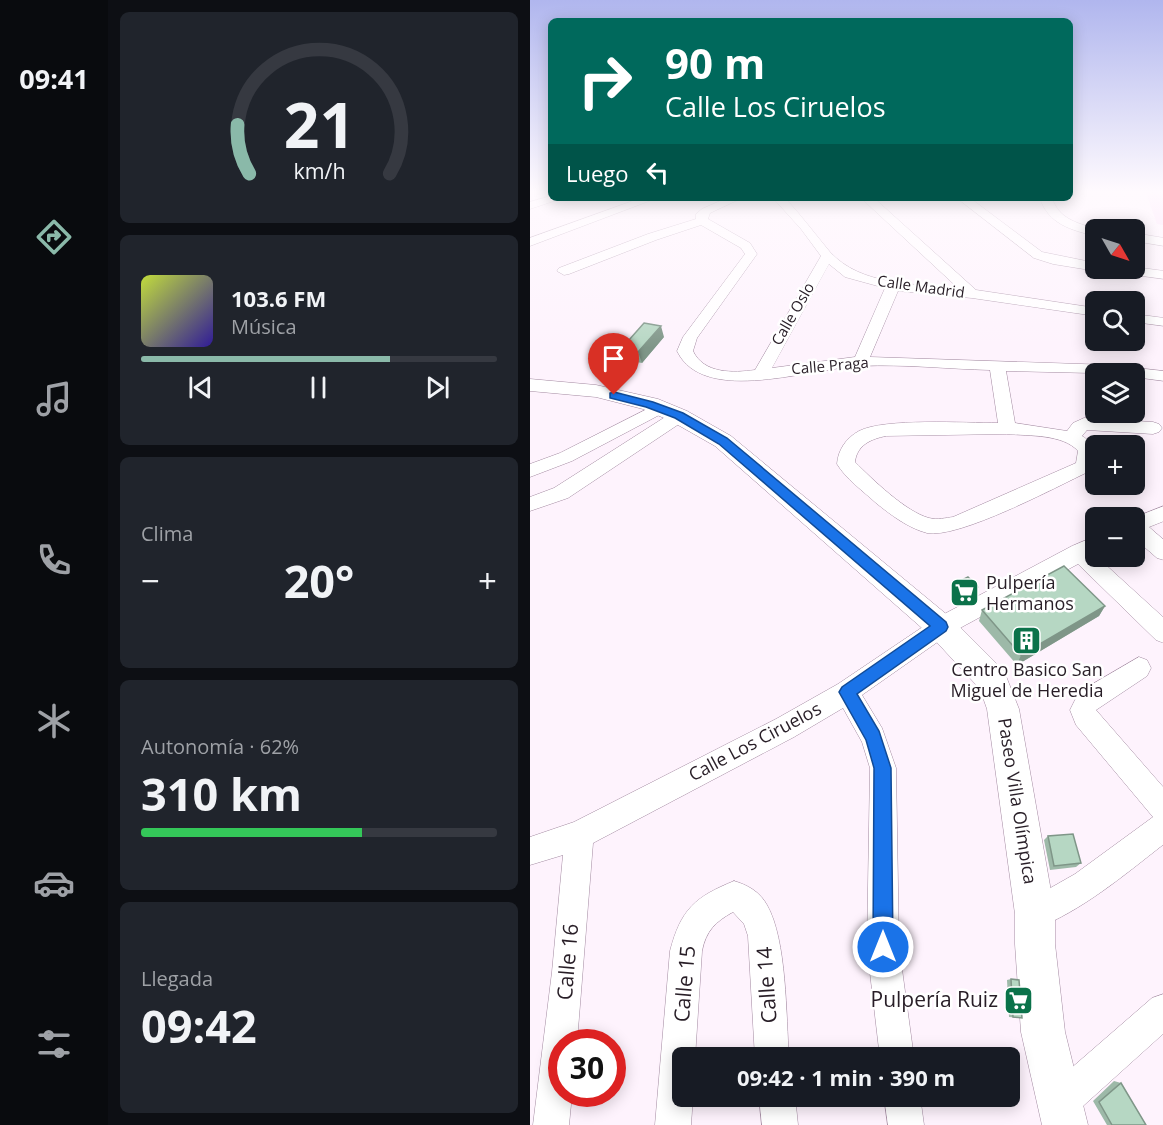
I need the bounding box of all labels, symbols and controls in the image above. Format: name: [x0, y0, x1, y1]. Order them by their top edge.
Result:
text: 90 m: [665, 34, 765, 91]
icon: right: [566, 42, 644, 120]
text: 09:41: [19, 60, 89, 97]
text: 21: [283, 81, 355, 166]
text: Calle Los Ciruelos: [665, 88, 886, 125]
icon: left: [641, 156, 674, 189]
text: km/h: [293, 157, 345, 186]
text: Luego: [566, 158, 629, 188]
icon: directions: [33, 216, 75, 258]
north arrow: [1085, 219, 1145, 279]
map controls: [1085, 219, 1145, 567]
street label: Calle Madrid: [876, 270, 966, 302]
street label: Calle Oslo: [766, 278, 818, 349]
text: 103.6 FM: [231, 283, 326, 313]
button: search: [1085, 291, 1145, 351]
text: Música: [231, 313, 297, 340]
pin: [588, 333, 639, 395]
icon: arrive: [597, 342, 630, 375]
street label: Calle Praga: [790, 352, 869, 378]
button: layers: [1085, 363, 1145, 423]
icon: previous: [184, 371, 217, 404]
icon: pause: [302, 371, 335, 404]
icon: next: [421, 371, 454, 404]
icon: music: [33, 378, 75, 420]
button: +: [1085, 435, 1145, 495]
button: −: [1085, 507, 1145, 567]
text: Clima: [141, 520, 193, 547]
icon: phone: [33, 539, 75, 581]
text: 20°: [284, 550, 354, 611]
text: −: [141, 558, 160, 603]
text: +: [478, 558, 497, 603]
place label: Pulpería Hermanos: [986, 570, 1074, 615]
supermarket icon: Pulpería Hermanos: [949, 577, 981, 609]
building icon: Centro Basico San Miguel de Heredia: [1011, 625, 1043, 657]
place label: Centro Basico San Miguel de Heredia: [950, 657, 1104, 702]
street label: Calle Los Ciruelos: [684, 696, 825, 786]
icon: climate: [33, 700, 75, 742]
street label: Paseo Villa Olímpica: [993, 716, 1043, 886]
text: Autonomía · 62%: [141, 733, 299, 760]
text: 310 km: [141, 763, 302, 824]
icon: car: [33, 862, 75, 904]
position arrow: [851, 915, 915, 979]
street label: Calle 16: [550, 922, 584, 1001]
street label: Calle 15: [667, 944, 701, 1023]
street label: Calle 14: [749, 946, 783, 1024]
text: Llegada: [141, 965, 213, 992]
supermarket icon: Pulpería Ruiz: [1003, 984, 1035, 1016]
place label: Pulpería Ruiz: [871, 985, 998, 1013]
text: 09:42: [141, 995, 257, 1056]
icon: filters: [33, 1023, 75, 1065]
speed limit sign: 30: [548, 1029, 626, 1107]
text: 09:42 · 1 min · 390 m: [737, 1062, 955, 1092]

